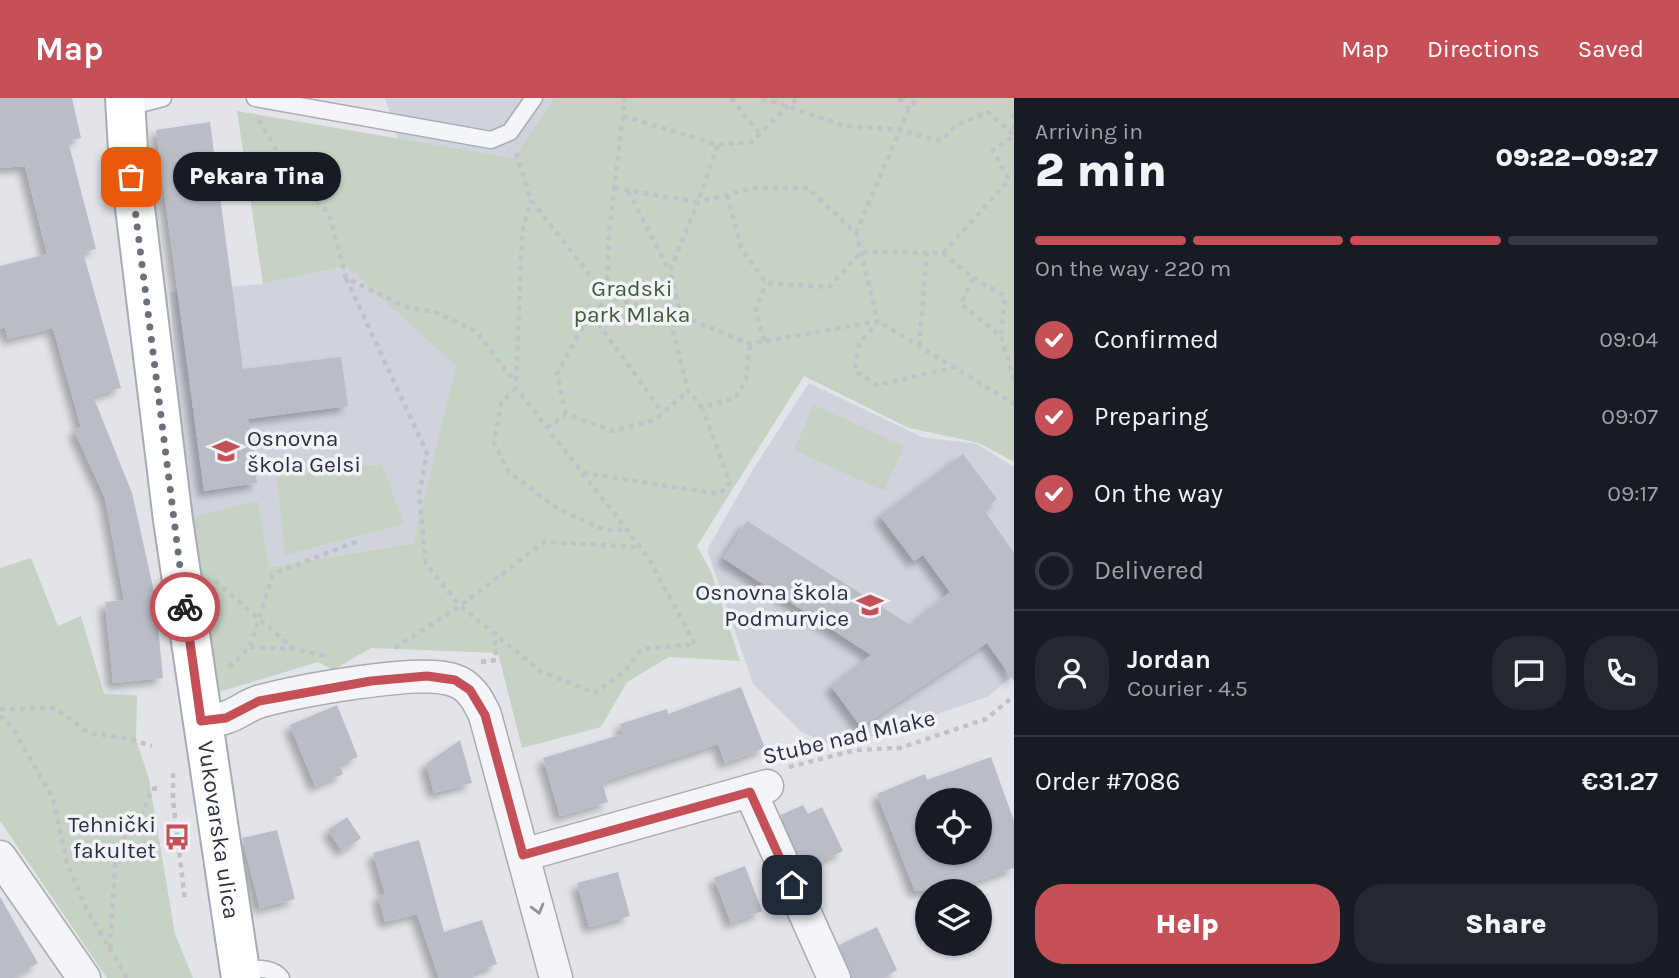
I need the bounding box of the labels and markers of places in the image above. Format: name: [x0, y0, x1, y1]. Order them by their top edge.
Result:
pin: [101, 147, 161, 207]
callout: Pekara Tina: [173, 153, 341, 202]
place label: Osnovna škola Gelsi: [247, 425, 361, 478]
school or university icon: Osnovna škola Gelsi: [211, 436, 241, 466]
place label: Osnovna škola Podmurvice: [695, 579, 849, 632]
school or university icon: Osnovna škola Podmurvice: [855, 590, 885, 620]
place label: Tehnički fakultet: [68, 811, 156, 864]
bus stop icon: Tehnički fakultet: [162, 822, 192, 852]
pin: [762, 855, 822, 915]

